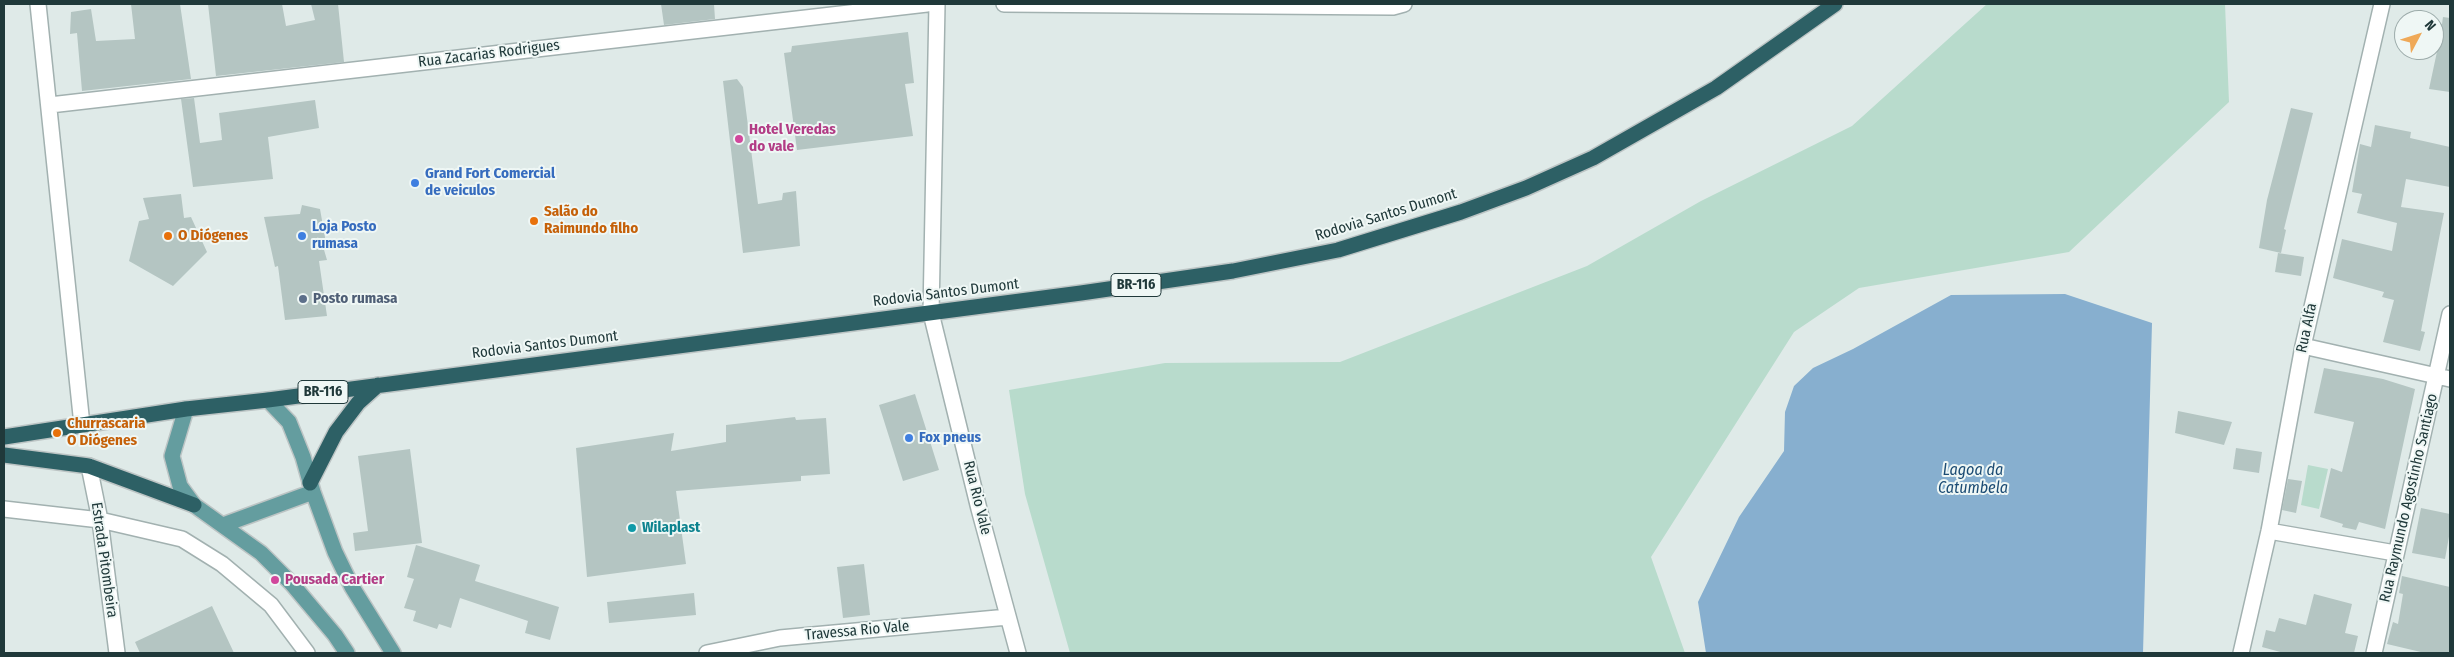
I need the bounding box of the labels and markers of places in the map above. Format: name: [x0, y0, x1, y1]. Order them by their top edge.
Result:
place label: Hotel Veredas do vale: [749, 121, 836, 156]
marker: Hotel Veredas do vale: [733, 133, 745, 145]
place label: Grand Fort Comercial de veiculos: [425, 165, 555, 200]
marker: Grand Fort Comercial de veiculos: [409, 177, 421, 189]
place label: Salão do Raimundo filho: [544, 203, 638, 238]
marker: Salão do Raimundo filho: [528, 215, 540, 227]
place label: Loja Posto rumasa: [312, 218, 376, 253]
place label: O Diógenes: [178, 227, 248, 245]
marker: O Diógenes: [162, 230, 174, 242]
marker: Loja Posto rumasa: [296, 230, 308, 242]
place label: Posto rumasa: [313, 290, 397, 308]
marker: Posto rumasa: [297, 293, 309, 305]
place label: Churrascaria O Diógenes: [67, 415, 146, 450]
marker: Churrascaria O Diógenes: [51, 427, 63, 439]
place label: Fox pneus: [919, 429, 981, 447]
marker: Fox pneus: [903, 432, 915, 444]
place label: Wilaplast: [642, 519, 700, 537]
marker: Wilaplast: [626, 522, 638, 534]
place label: Pousada Cartier: [285, 571, 384, 589]
marker: Pousada Cartier: [269, 574, 281, 586]

